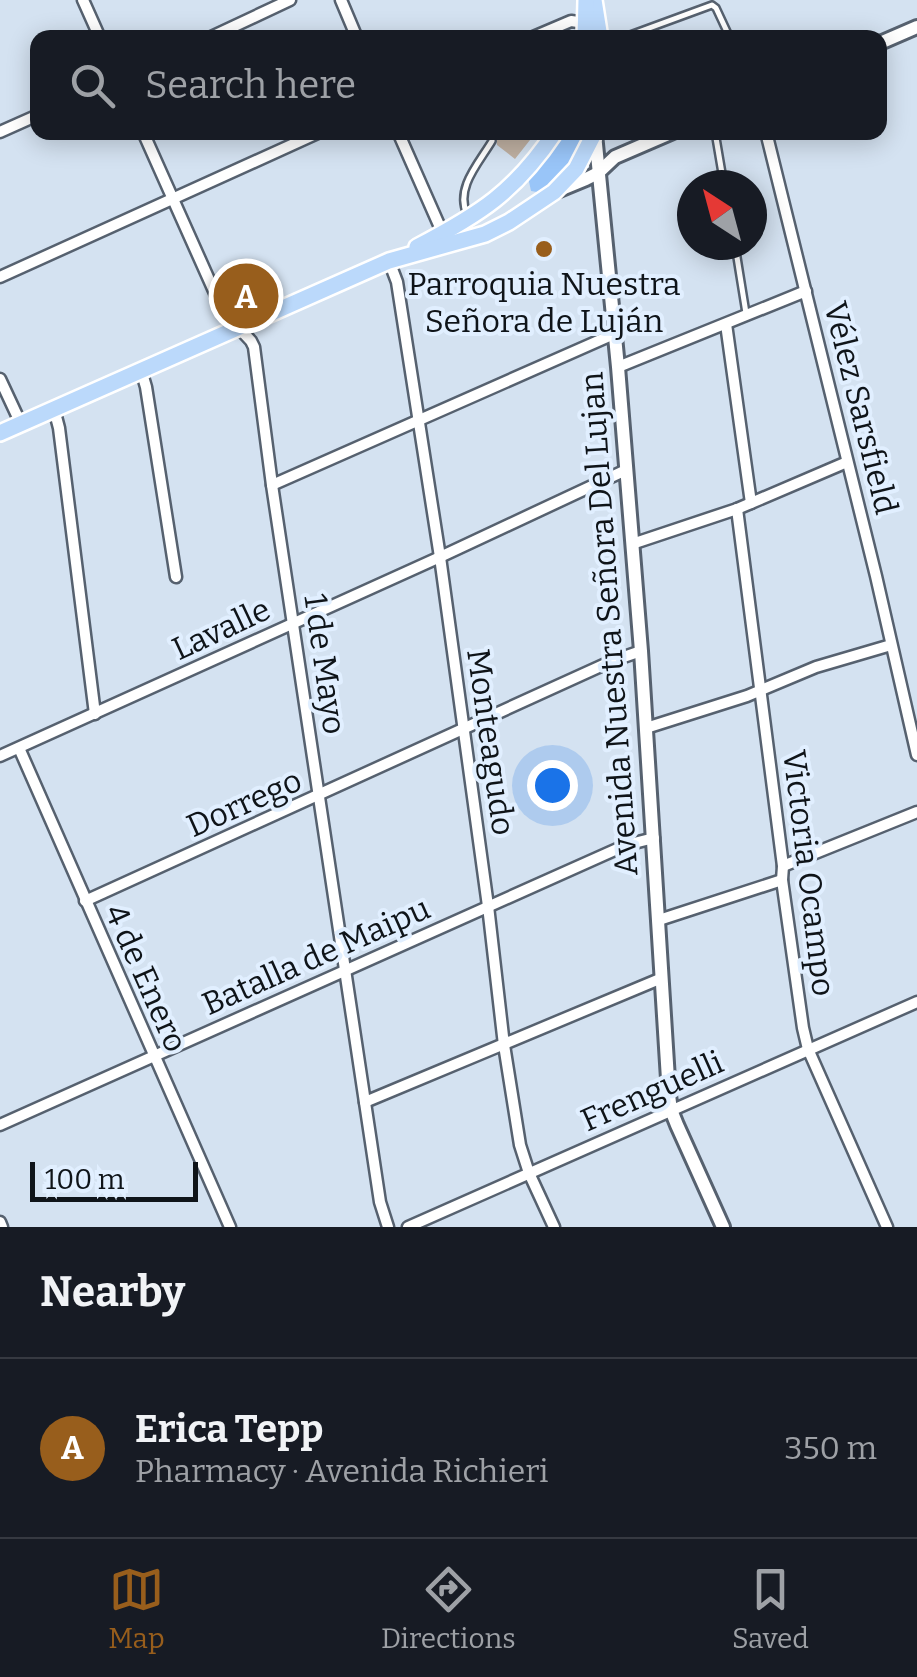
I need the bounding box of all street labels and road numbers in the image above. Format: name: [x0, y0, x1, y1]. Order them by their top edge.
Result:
street label: Vélez Sarsfield: [816, 298, 906, 518]
street label: Avenida Nuestra Señora Del Lujan: [572, 371, 646, 877]
street label: Lavalle: [166, 590, 276, 668]
street label: 1 de Mayo: [296, 591, 354, 737]
street label: Monteagudo: [459, 646, 523, 838]
street label: Victoria Ocampo: [775, 748, 843, 998]
street label: Dorrego: [181, 761, 307, 845]
street label: Batalla de Maipu: [196, 889, 436, 1023]
street label: 4 de Enero: [97, 899, 195, 1057]
street label: Frenguelli: [575, 1043, 729, 1139]

